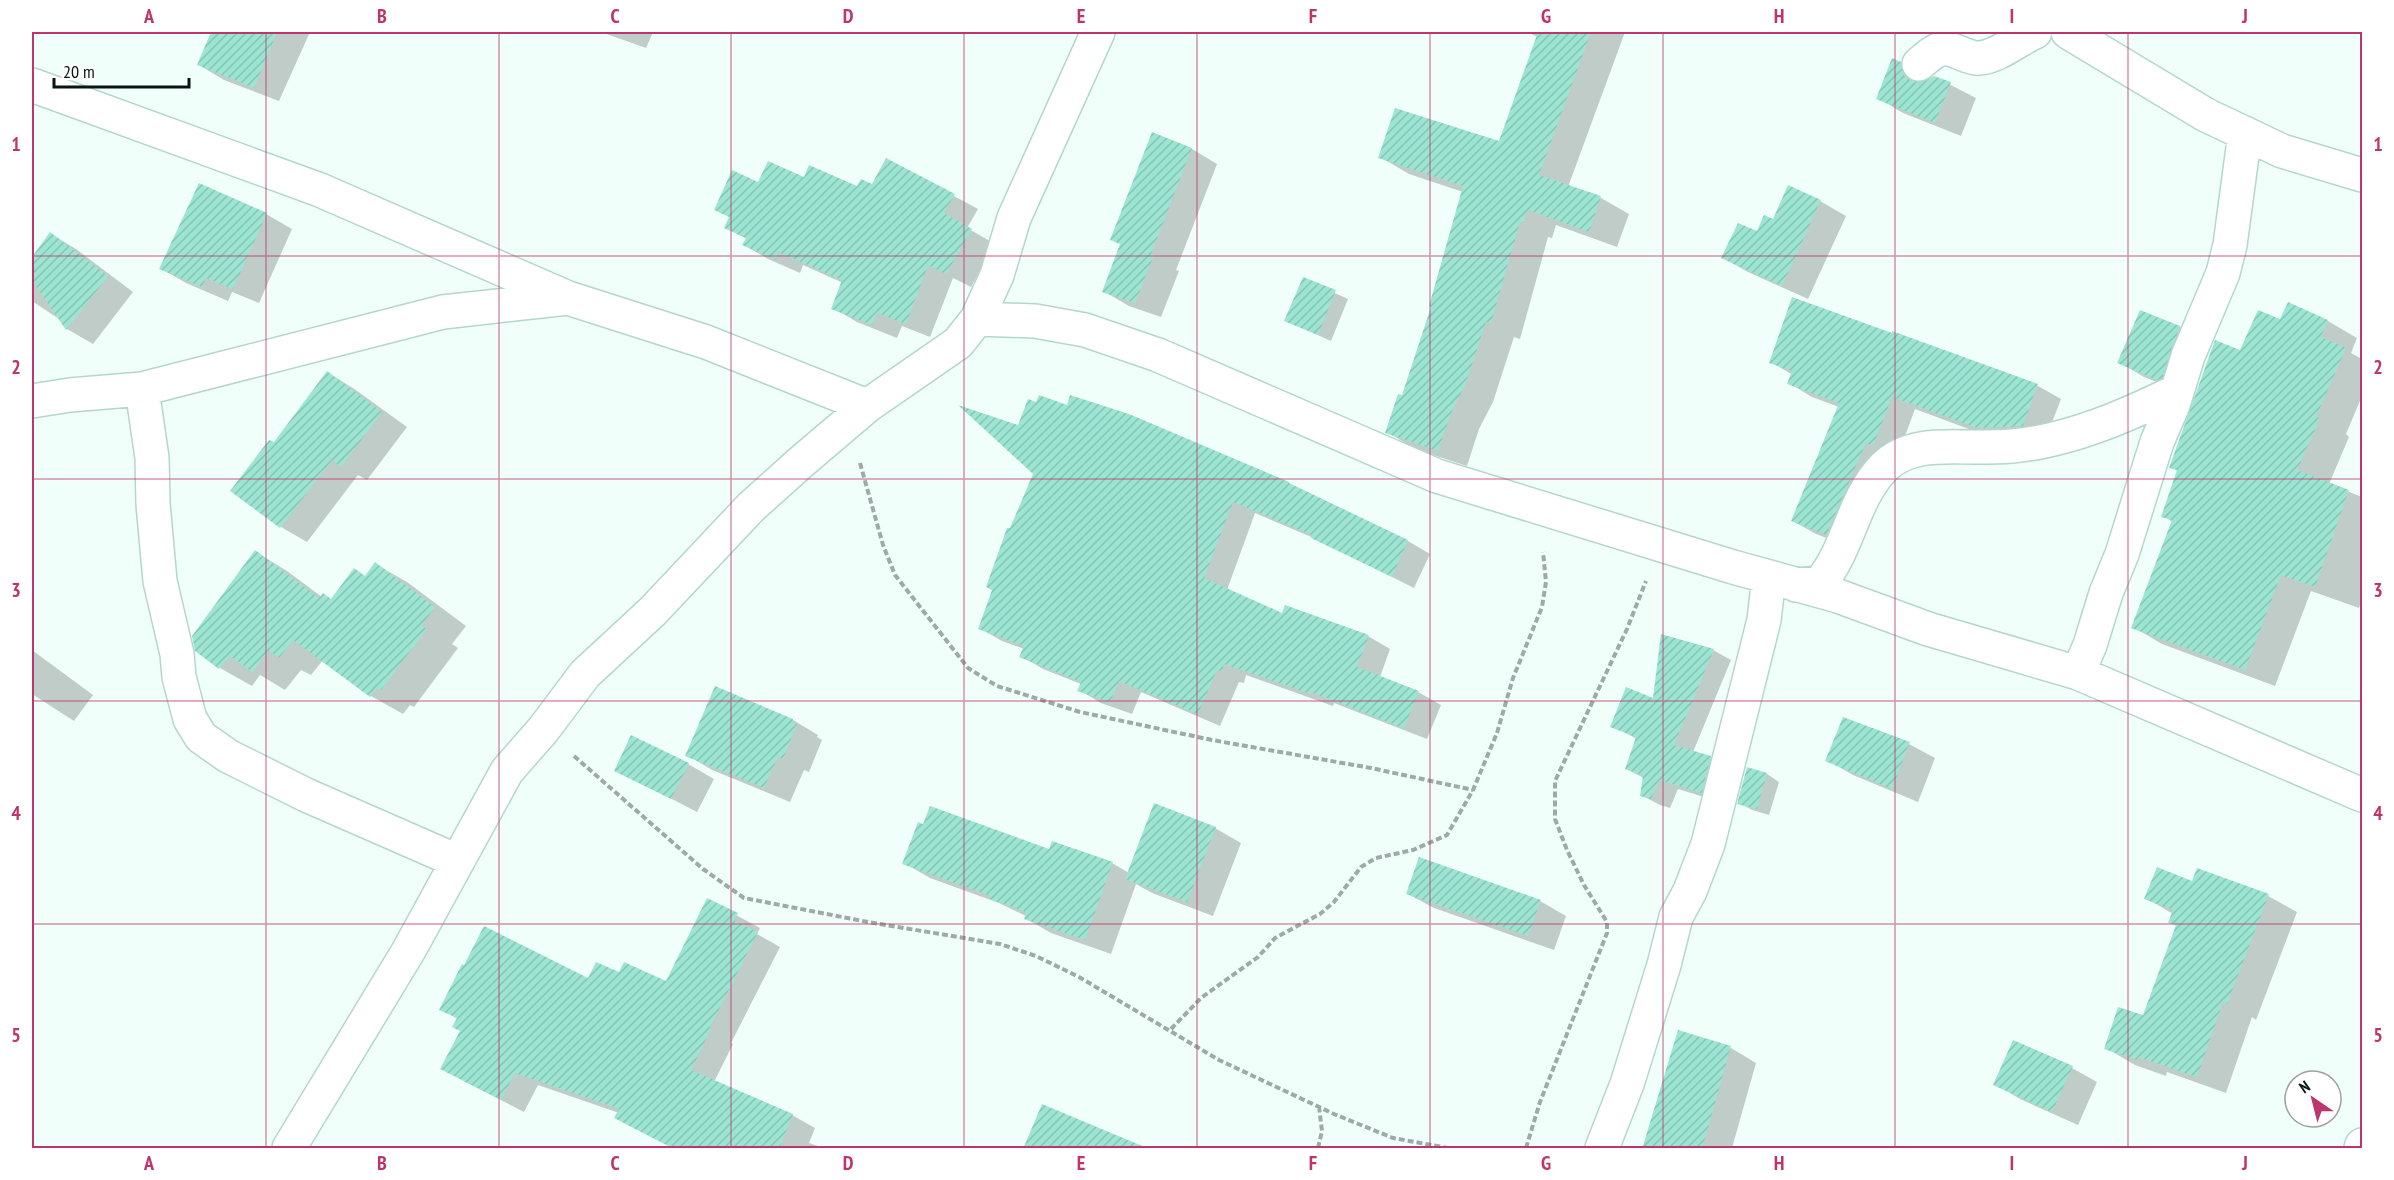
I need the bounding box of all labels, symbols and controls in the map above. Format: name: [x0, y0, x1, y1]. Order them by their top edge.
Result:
text: A: [143, 3, 155, 29]
text: B: [377, 3, 387, 29]
text: C: [610, 3, 620, 29]
text: D: [843, 3, 854, 29]
text: E: [1077, 3, 1085, 29]
text: F: [1309, 3, 1317, 29]
text: G: [1541, 3, 1551, 29]
text: H: [1774, 3, 1784, 29]
text: I: [2010, 3, 2014, 29]
text: J: [2241, 3, 2248, 29]
scale bar: [54, 51, 189, 89]
text: 20 m: [63, 60, 95, 83]
text: 1: [11, 131, 21, 157]
text: 1: [2373, 131, 2383, 157]
text: 2: [11, 354, 21, 380]
text: 2: [2373, 354, 2383, 380]
text: 3: [11, 577, 21, 603]
text: 3: [2373, 577, 2383, 603]
text: 4: [11, 800, 21, 826]
text: 4: [2373, 800, 2383, 826]
text: 5: [11, 1022, 21, 1048]
text: 5: [2373, 1022, 2383, 1048]
north arrow: [2283, 1069, 2343, 1129]
text: N: [2295, 1076, 2314, 1097]
text: A: [143, 1150, 155, 1176]
text: B: [377, 1150, 387, 1176]
text: C: [610, 1150, 620, 1176]
text: D: [843, 1150, 854, 1176]
text: E: [1077, 1150, 1085, 1176]
text: F: [1309, 1150, 1317, 1176]
text: G: [1541, 1150, 1551, 1176]
text: H: [1774, 1150, 1784, 1176]
text: I: [2010, 1150, 2014, 1176]
text: J: [2241, 1150, 2248, 1176]

